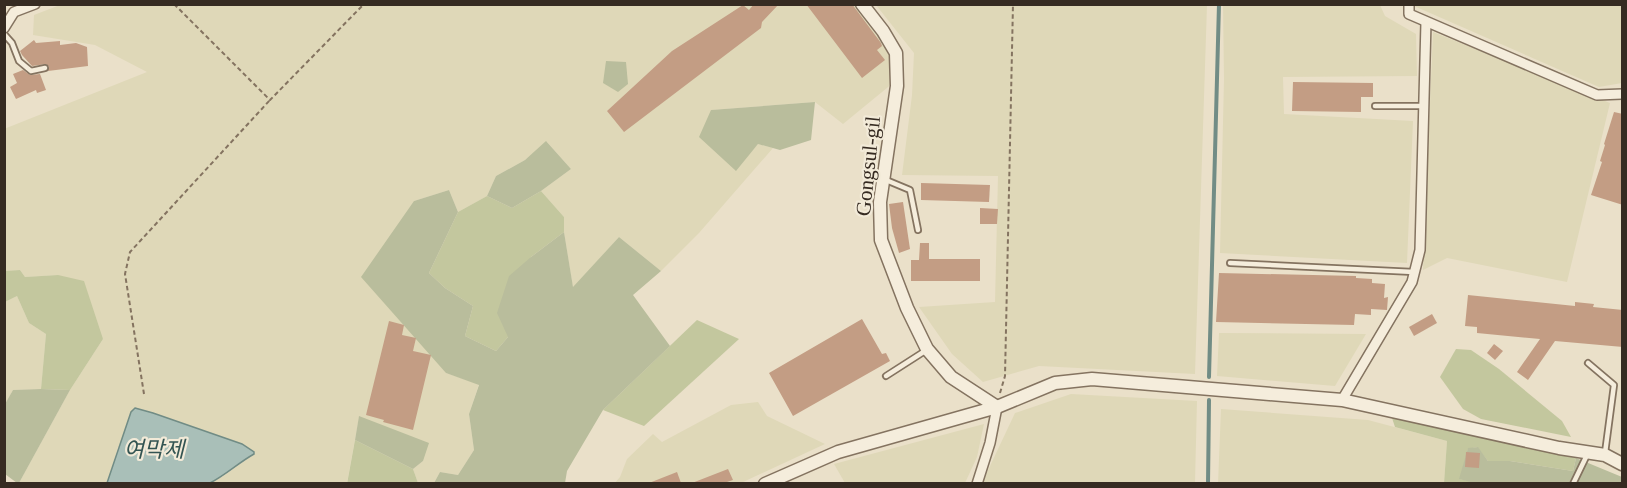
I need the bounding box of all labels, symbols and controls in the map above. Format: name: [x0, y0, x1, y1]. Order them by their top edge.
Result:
street label: Gongsul-gil: [851, 115, 885, 217]
water label: 여막제: [124, 437, 187, 462]

